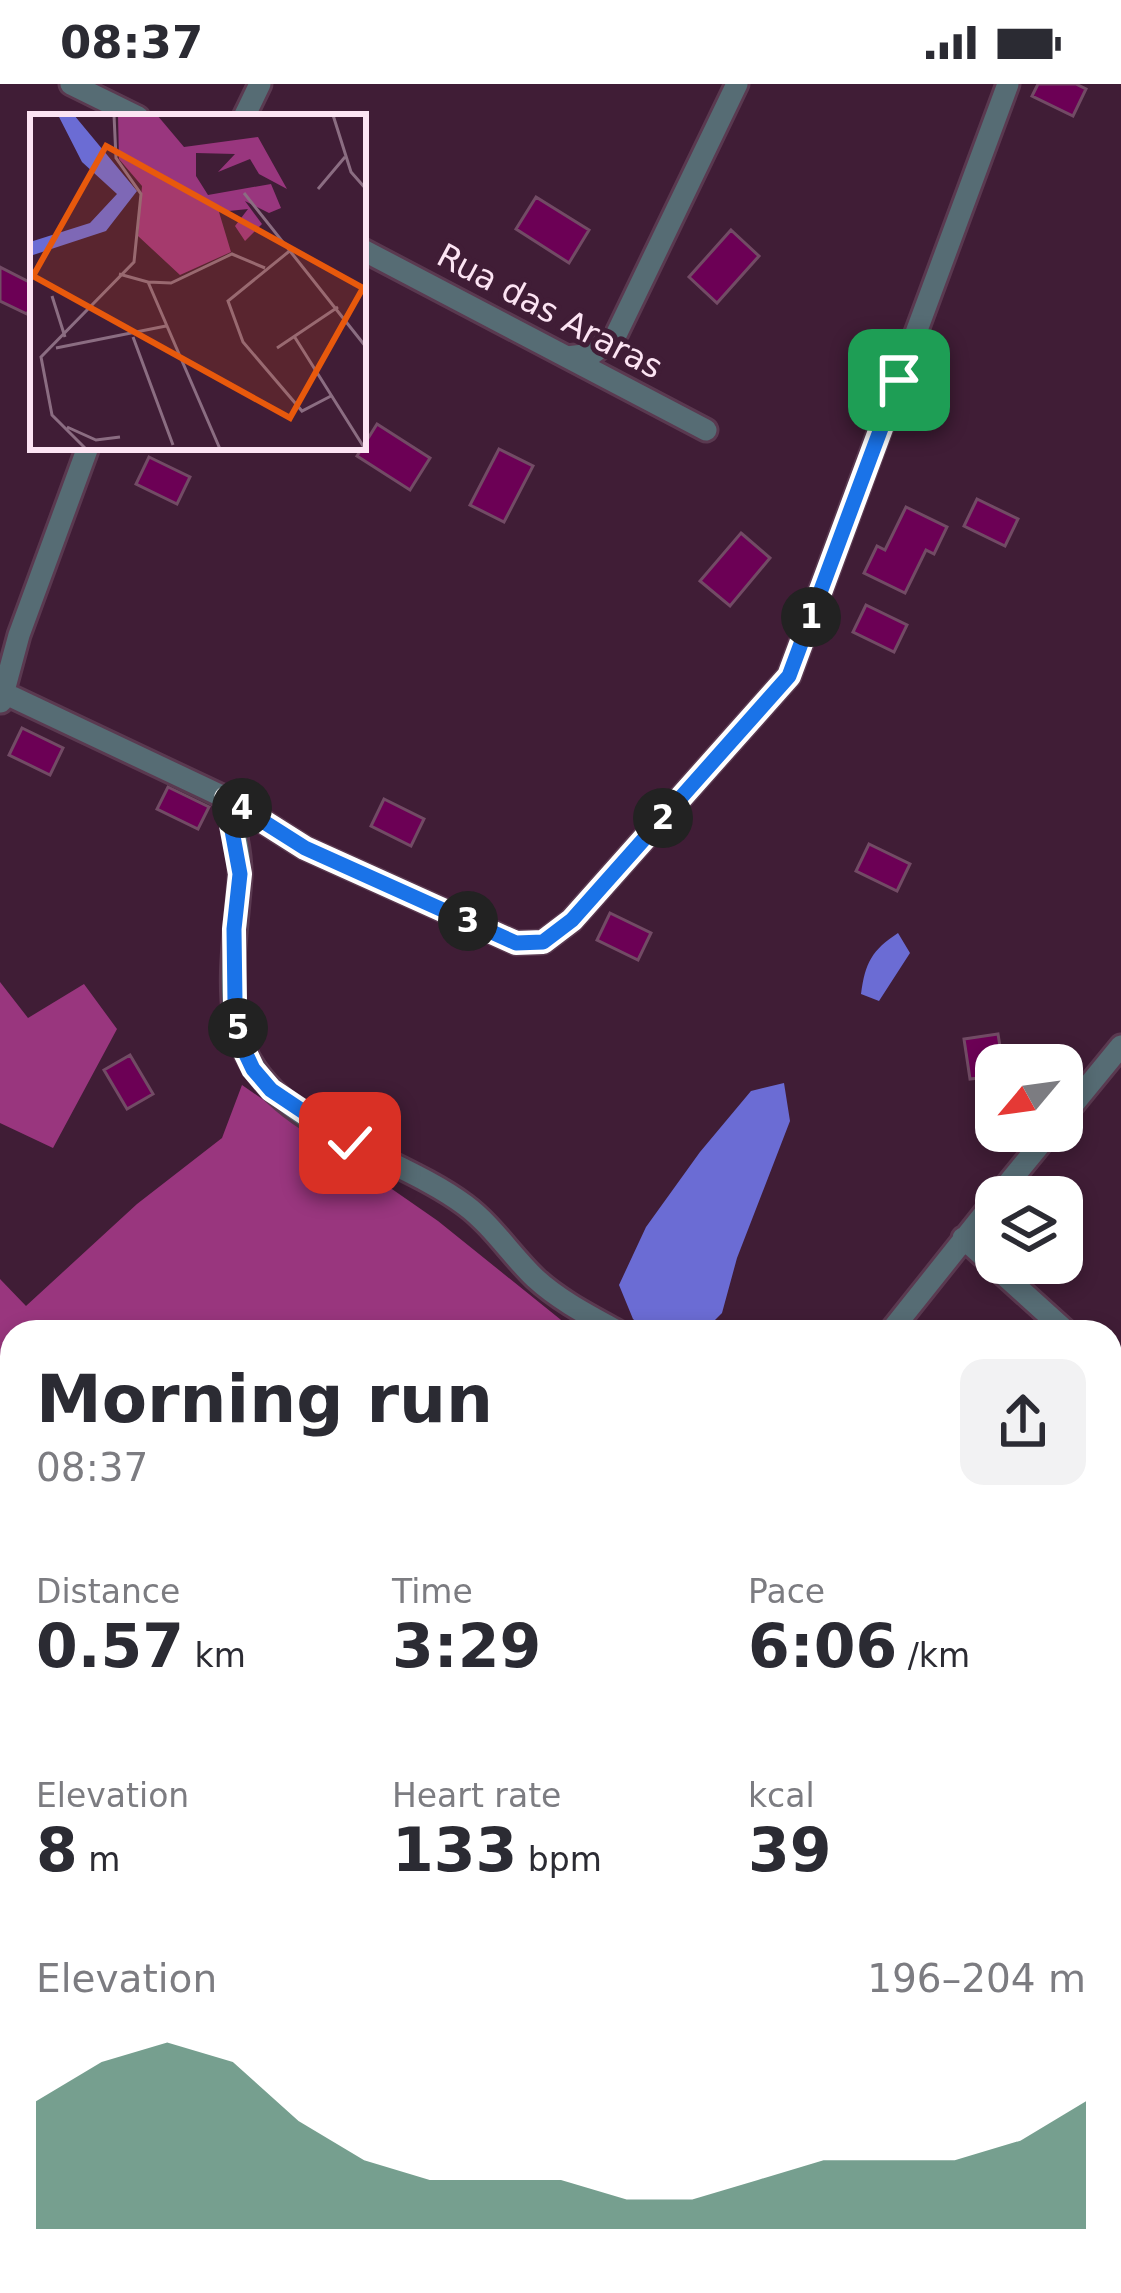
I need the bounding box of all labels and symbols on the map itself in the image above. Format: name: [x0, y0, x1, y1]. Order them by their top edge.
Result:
inset map: [30, 114, 366, 450]
street label: Rua das Araras: [431, 235, 669, 387]
pin: [848, 329, 950, 431]
pin: 1: [781, 587, 841, 647]
pin: 4: [212, 778, 272, 838]
pin: 2: [633, 788, 693, 848]
pin: 3: [438, 891, 498, 951]
pin: 5: [208, 998, 268, 1058]
north arrow: [975, 1044, 1083, 1152]
pin: [299, 1092, 401, 1194]

